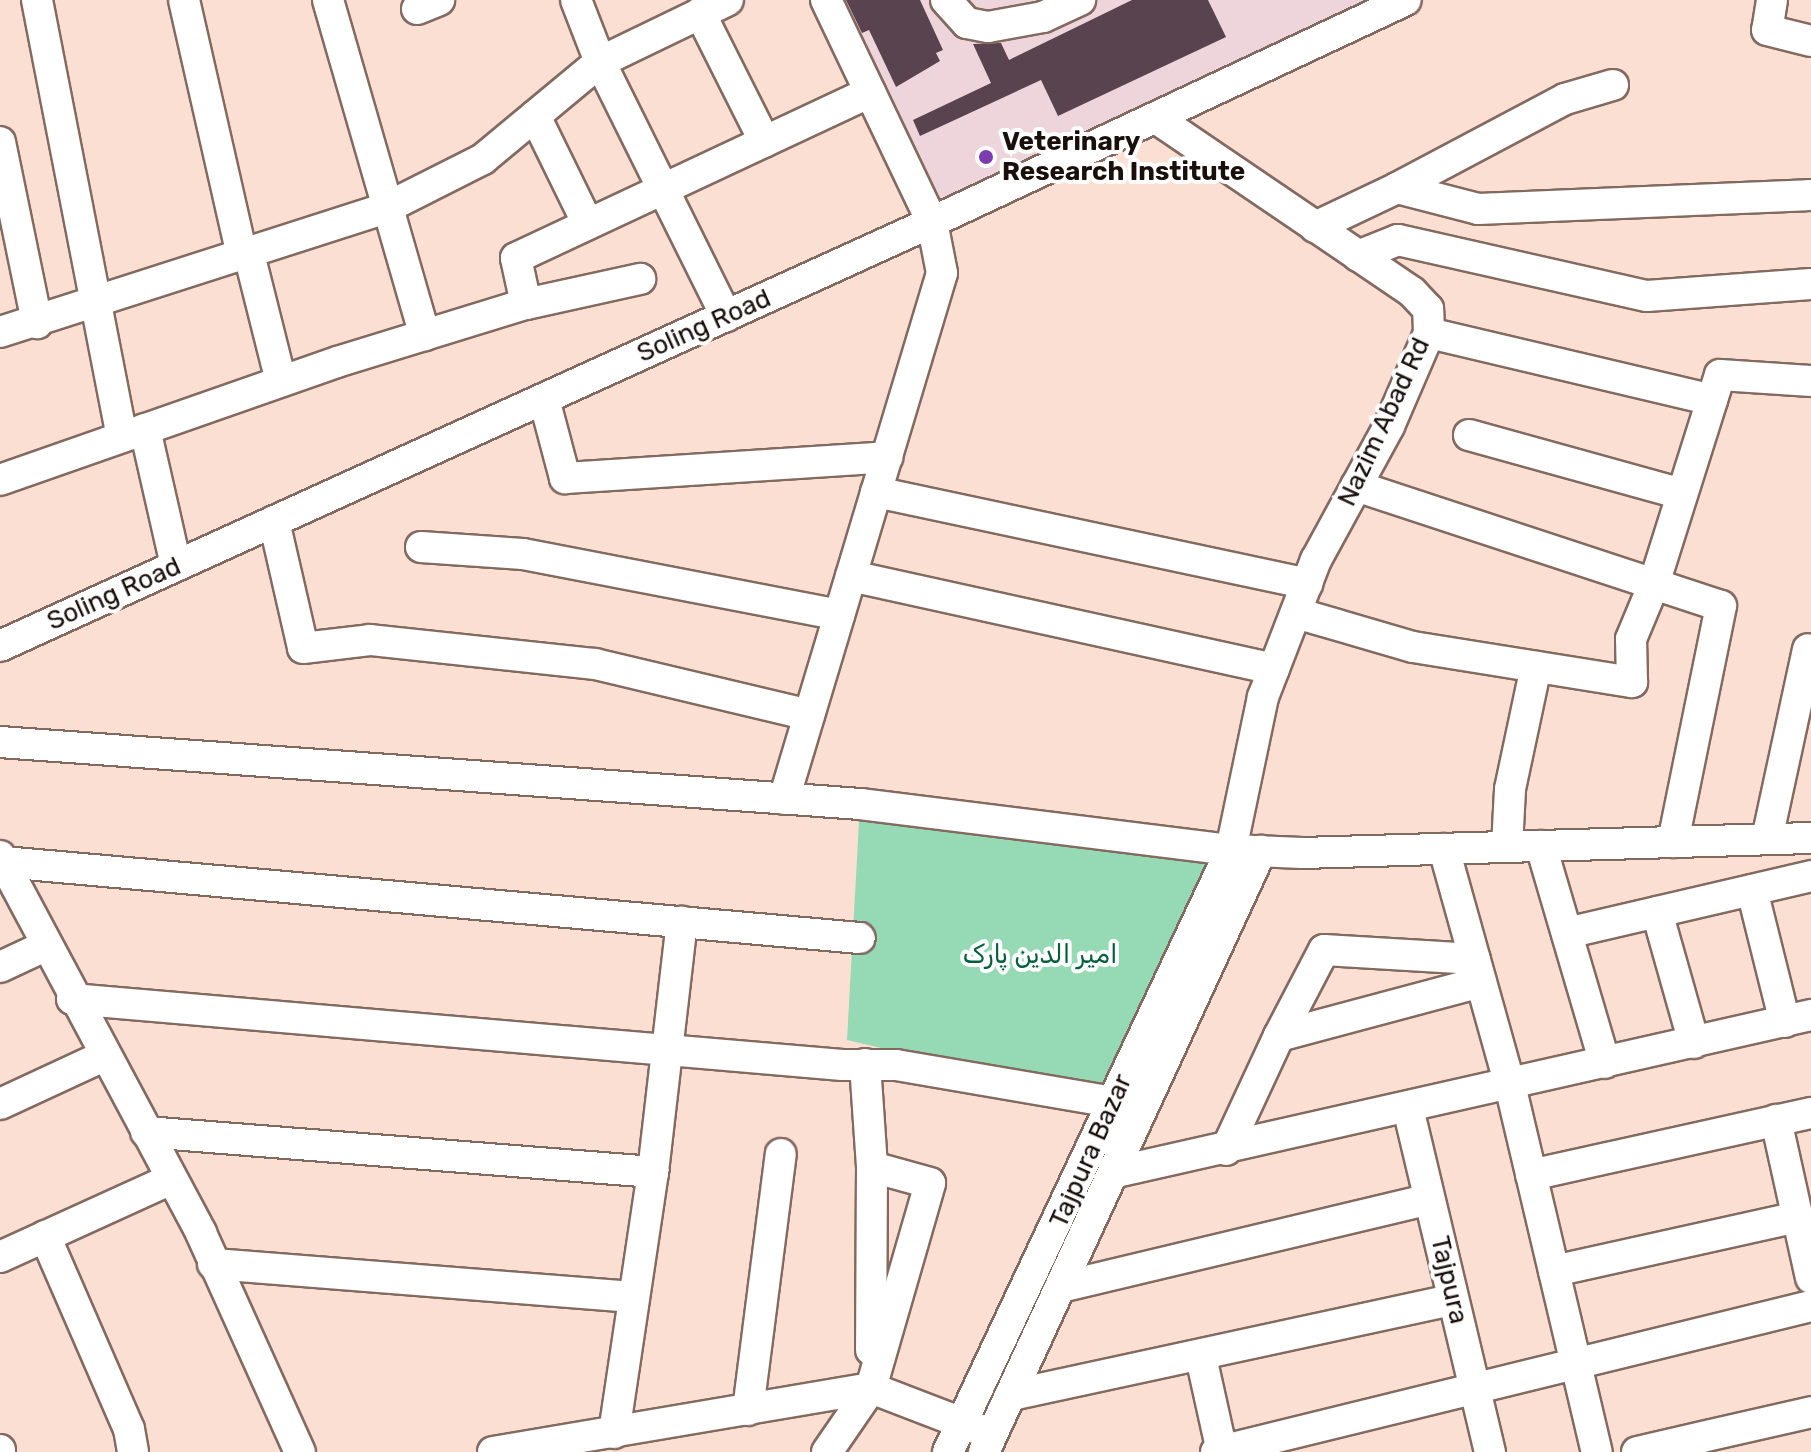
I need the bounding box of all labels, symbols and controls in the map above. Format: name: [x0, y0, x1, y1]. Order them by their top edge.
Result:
place label: Veterinary Research Institute: [1002, 126, 1245, 188]
marker: Veterinary Research Institute: [977, 148, 995, 166]
street label: Soling Road: [632, 283, 776, 369]
street label: Nazim Abad Rd: [1331, 333, 1437, 511]
street label: Soling Road: [42, 551, 186, 637]
park label: امیر الدین پارک: [963, 939, 1117, 971]
street label: Tajpura Bazar: [1043, 1069, 1139, 1233]
street label: Tajpura: [1424, 1233, 1474, 1327]

